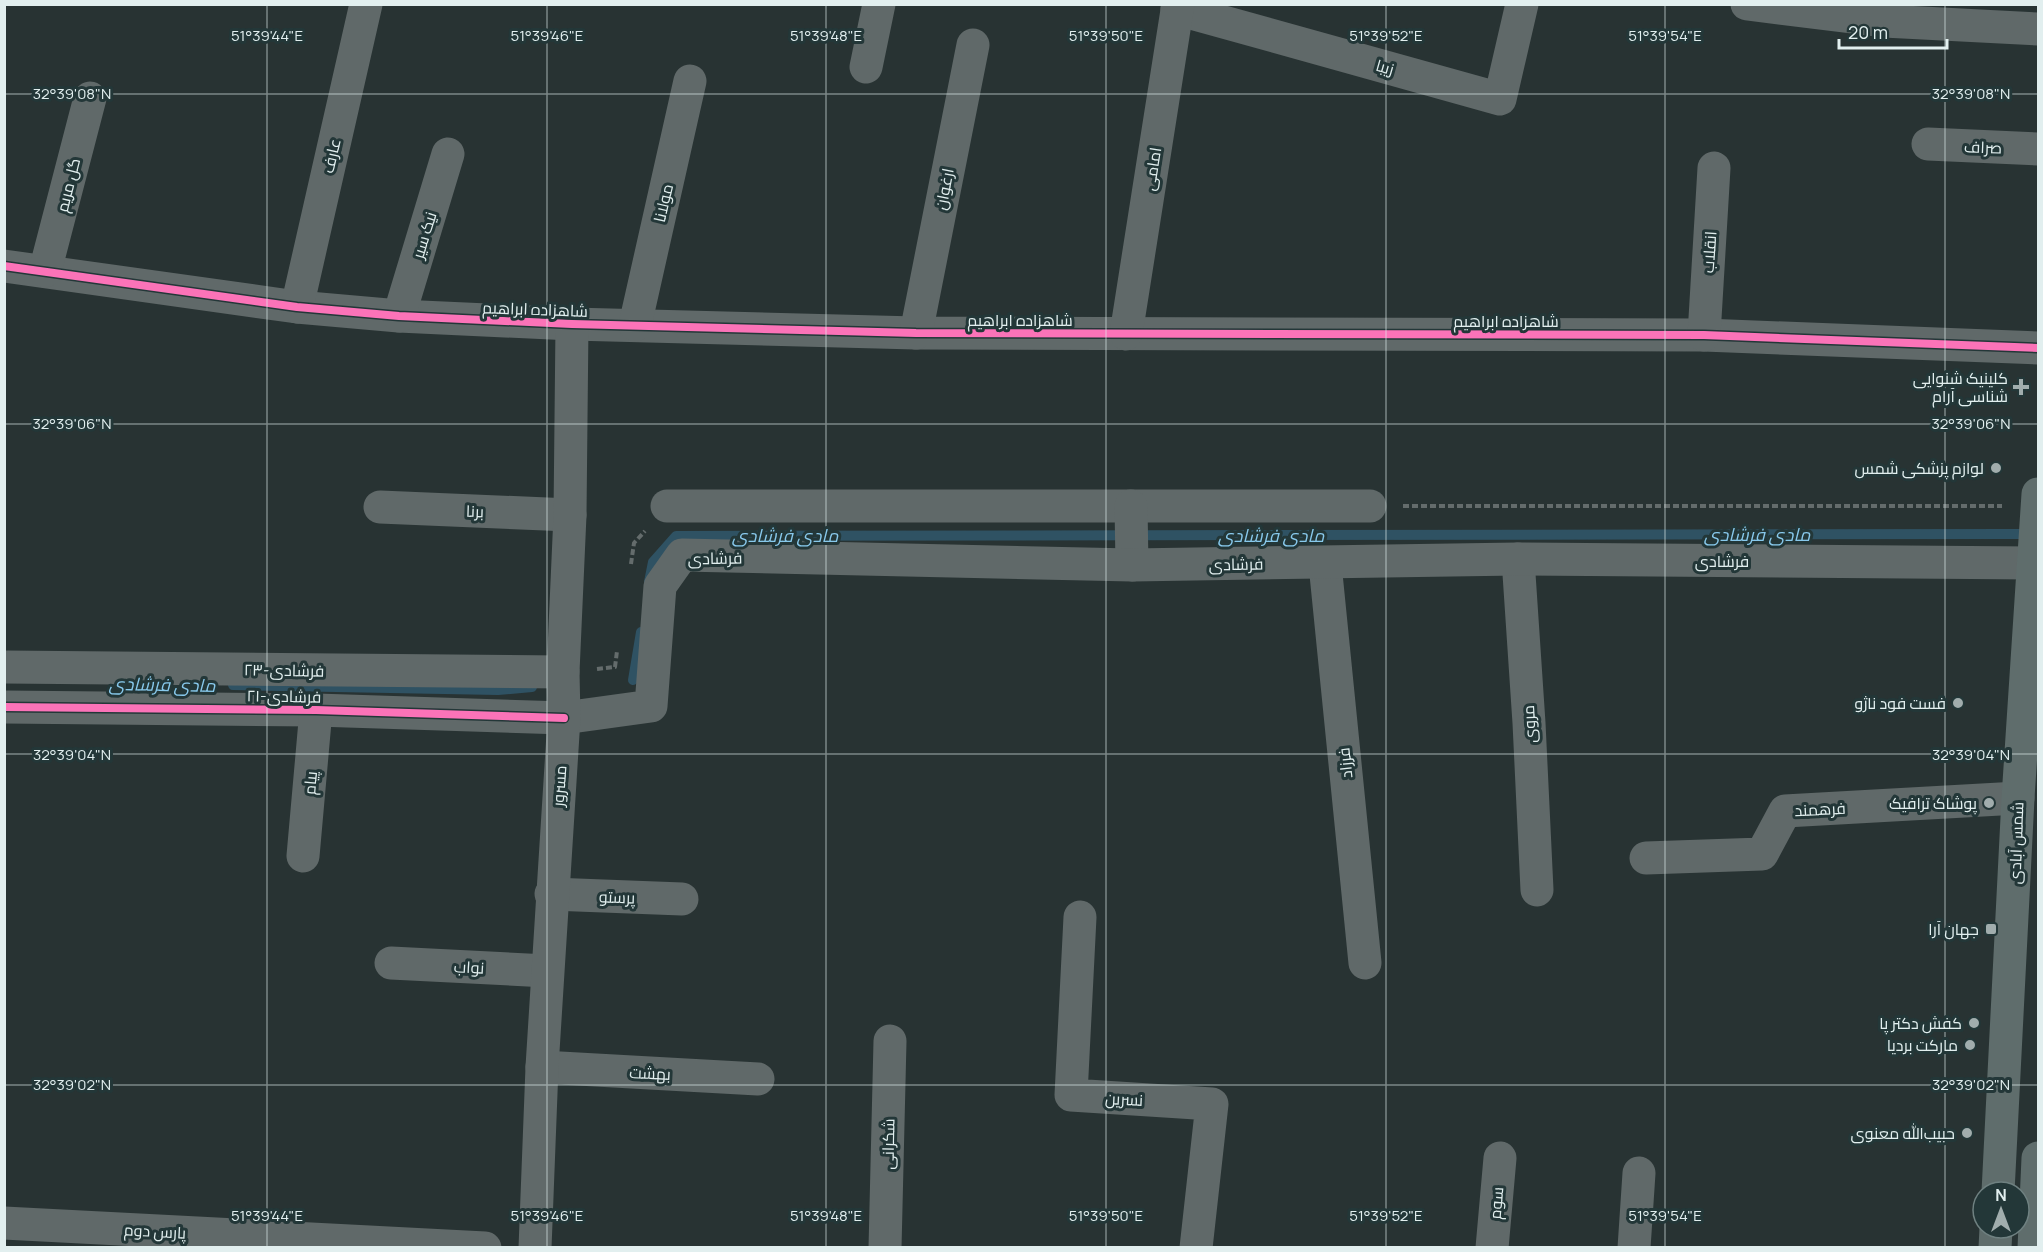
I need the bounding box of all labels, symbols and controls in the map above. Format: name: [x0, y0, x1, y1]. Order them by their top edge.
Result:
scale bar: [1839, 12, 1947, 50]
text: 20 m: [1848, 20, 1888, 44]
text: 51°39'44"E: [231, 25, 303, 46]
text: 51°39'46"E: [511, 25, 583, 46]
text: 51°39'48"E: [790, 25, 862, 46]
text: 51°39'50"E: [1069, 25, 1143, 46]
text: 51°39'52"E: [1349, 25, 1423, 46]
text: 51°39'54"E: [1628, 25, 1702, 46]
street label: زیبا: [1373, 54, 1397, 80]
text: 32°39'08"N: [33, 83, 111, 104]
text: 32°39'08"N: [1932, 83, 2010, 104]
street label: صراف: [1964, 135, 2002, 159]
street label: عارف: [316, 137, 346, 175]
street label: امامی: [1138, 146, 1166, 192]
street label: گل مریم: [51, 156, 86, 215]
street label: ارغوان: [929, 166, 959, 212]
street label: مولانا: [648, 182, 678, 224]
street label: نیک سیر: [406, 209, 442, 262]
street label: انقلاب: [1697, 230, 1721, 274]
street label: شاهزاده ابراهیم: [482, 296, 588, 323]
street label: شاهزاده ابراهیم: [967, 309, 1073, 332]
street label: شاهزاده ابراهیم: [1453, 310, 1559, 333]
place label: کلینیک شنوایی شناسی آرام: [1913, 367, 2008, 408]
marker: کلینیک شنوایی شناسی آرام: [2012, 378, 2030, 396]
text: 32°39'06"N: [32, 413, 112, 434]
text: 32°39'06"N: [1931, 413, 2011, 434]
place label: لوازم پزشکی شمس: [1854, 457, 1984, 480]
marker: لوازم پزشکی شمس: [1989, 461, 2003, 475]
street label: برنا: [466, 500, 484, 522]
water label: مادی فرشادی: [1704, 522, 1811, 546]
water label: مادی فرشادی: [732, 523, 839, 547]
water label: مادی فرشادی: [1218, 523, 1325, 547]
street label: فرشادی: [688, 547, 742, 569]
street label: فرشادی: [1695, 550, 1749, 572]
street label: فرشادی: [1209, 553, 1263, 575]
street label: ۲۳-فرشادی: [244, 658, 324, 682]
water label: مادی فرشادی: [108, 671, 216, 697]
street label: ۲۱-فرشادی: [246, 684, 322, 708]
place label: فست فود ناژو: [1854, 692, 1946, 714]
marker: فست فود ناژو: [1951, 696, 1965, 710]
street label: مروی: [1517, 704, 1541, 744]
text: 32°39'04"N: [33, 744, 111, 765]
text: 32°39'04"N: [1932, 744, 2010, 765]
street label: فرزاد: [1332, 747, 1358, 779]
street label: مسرور: [547, 765, 571, 808]
street label: پیام: [298, 770, 323, 796]
place label: پوشاک ترافیک: [1889, 792, 1978, 815]
marker: پوشاک ترافیک: [1982, 796, 1996, 810]
street label: فرهمند: [1794, 797, 1846, 821]
street label: شمس آبادی: [2004, 801, 2028, 885]
street label: پرستو: [598, 885, 636, 910]
place label: جهان آرا: [1928, 918, 1979, 940]
marker: جهان آرا: [1984, 922, 1998, 936]
street label: نواب: [453, 955, 485, 979]
place label: کفش دکتر پا: [1879, 1012, 1962, 1035]
marker: کفش دکتر پا: [1967, 1016, 1981, 1030]
place label: مارکت بردیا: [1887, 1034, 1958, 1056]
marker: مارکت بردیا: [1963, 1038, 1977, 1052]
street label: بهشت: [629, 1061, 671, 1085]
text: 32°39'02"N: [33, 1074, 111, 1095]
text: 32°39'02"N: [1932, 1074, 2010, 1095]
street label: نسرین: [1104, 1087, 1144, 1111]
street label: شکرانی: [877, 1118, 899, 1170]
place label: حبیب‌الله معنوی: [1851, 1122, 1955, 1144]
marker: حبیب‌الله معنوی: [1960, 1126, 1974, 1140]
north arrow: [1971, 1180, 2031, 1240]
text: N: [1995, 1184, 2007, 1206]
street label: سوم: [1484, 1186, 1509, 1220]
text: 51°39'44"E: [231, 1205, 303, 1226]
text: 51°39'46"E: [511, 1205, 583, 1226]
text: 51°39'48"E: [790, 1205, 862, 1226]
text: 51°39'50"E: [1069, 1205, 1143, 1226]
text: 51°39'52"E: [1349, 1205, 1423, 1226]
text: 51°39'54"E: [1628, 1205, 1702, 1226]
street label: پارس دوم: [123, 1218, 187, 1245]

